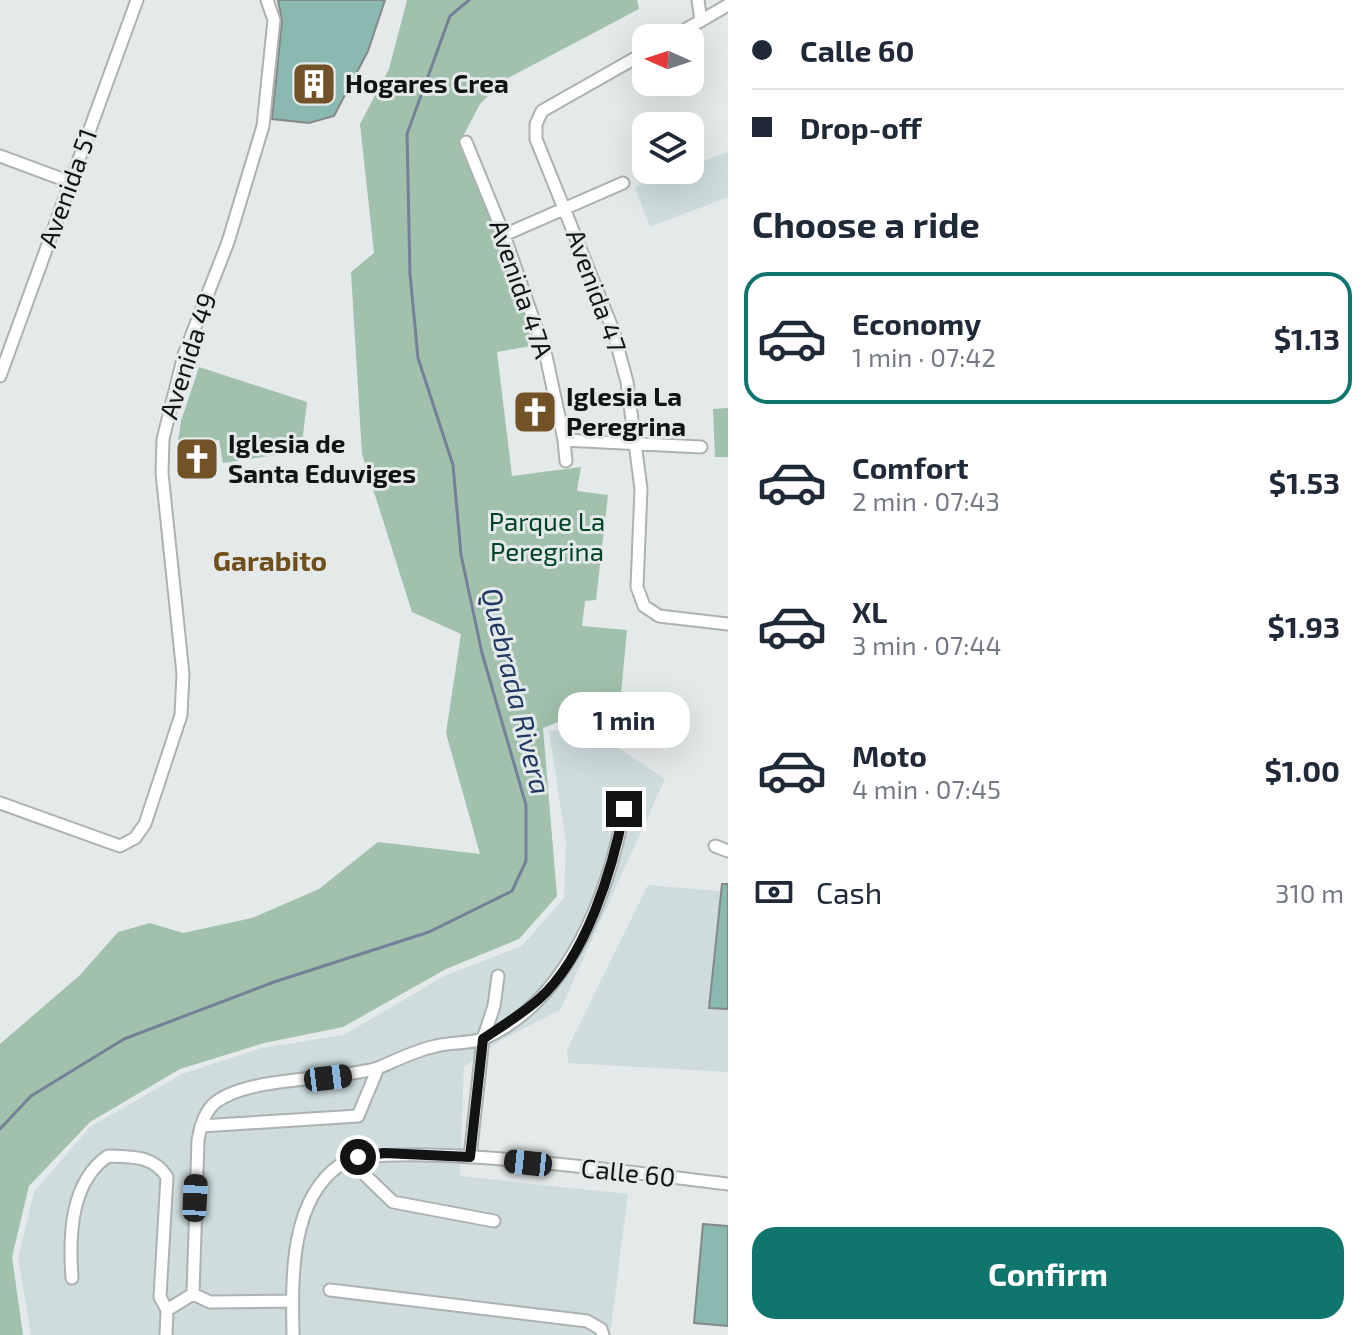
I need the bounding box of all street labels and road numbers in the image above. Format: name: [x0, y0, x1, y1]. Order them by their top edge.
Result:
street label: Avenida 51: [31, 124, 102, 251]
street label: Avenida 47A: [484, 215, 561, 362]
street label: Avenida 47: [561, 225, 634, 356]
street label: Avenida 49: [152, 289, 221, 422]
street label: Calle 60: [579, 1151, 677, 1192]

